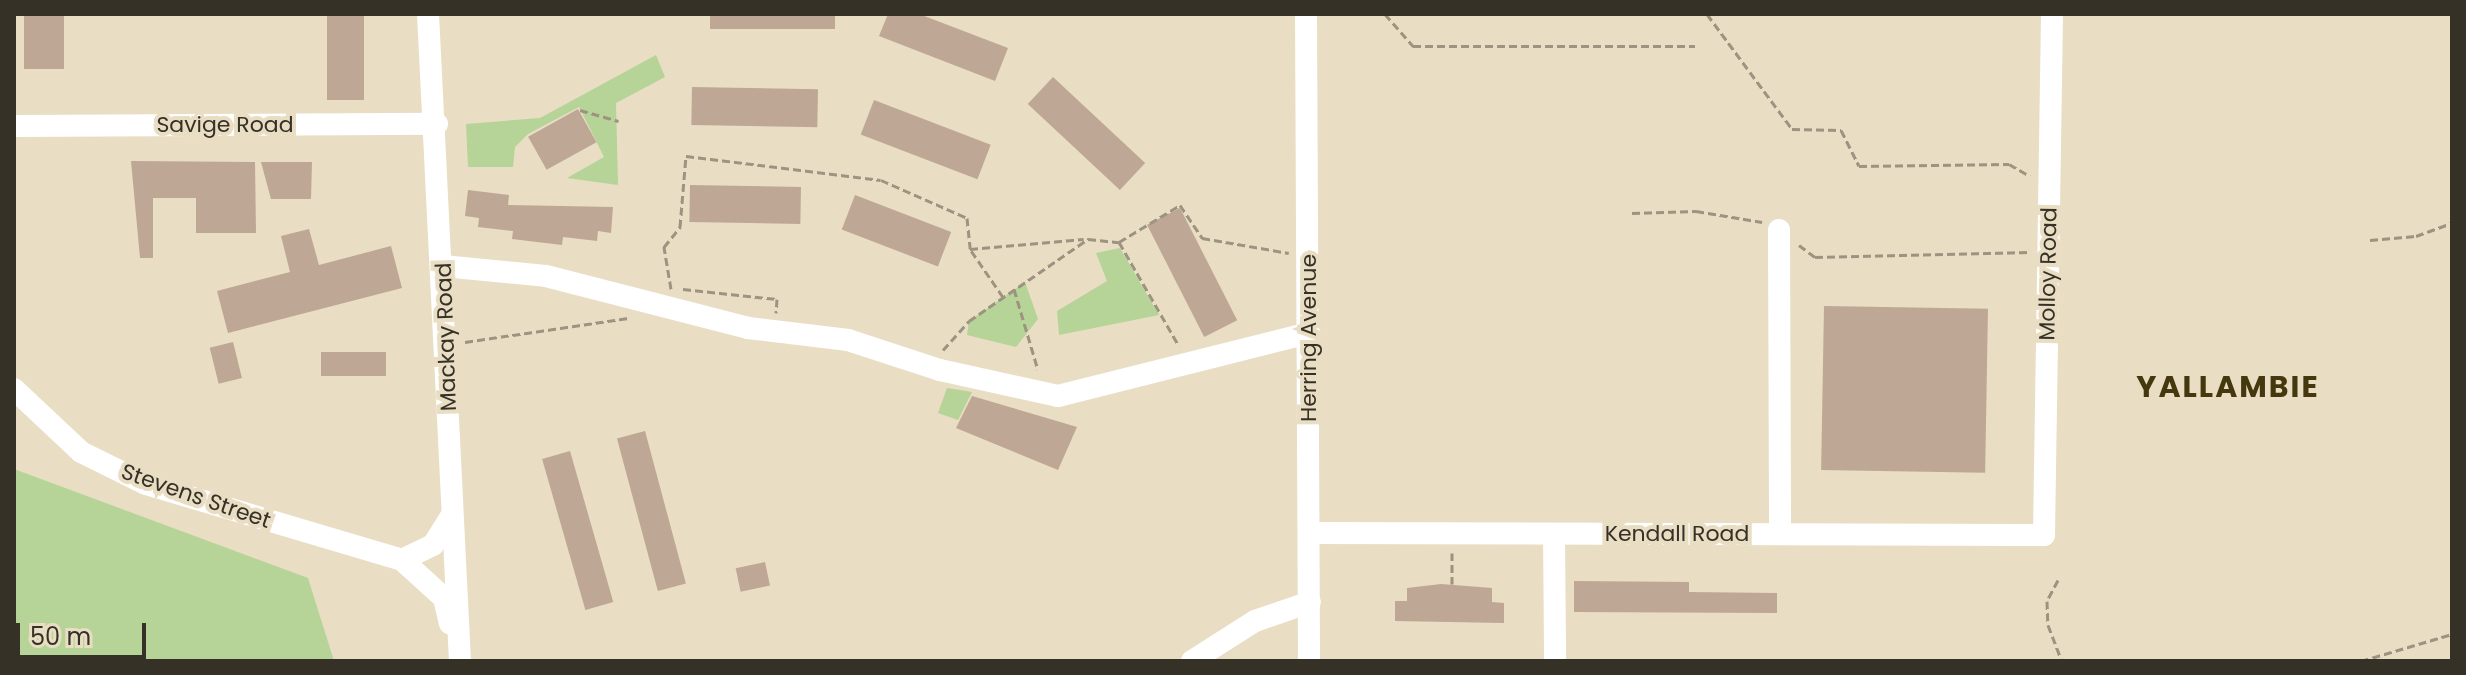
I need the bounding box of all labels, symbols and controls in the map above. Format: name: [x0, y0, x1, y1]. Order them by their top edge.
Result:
street label: Savige Road: [156, 112, 294, 138]
street label: Molloy Road: [2034, 207, 2062, 341]
street label: Herring Avenue: [1296, 254, 1322, 422]
street label: Mackay Road: [430, 262, 462, 412]
district label: YALLAMBIE: [2136, 369, 2320, 405]
street label: Stevens Street: [118, 458, 274, 534]
street label: Kendall Road: [1605, 521, 1749, 547]
scale bar: [20, 607, 150, 657]
text: 50 m: [30, 620, 91, 653]

